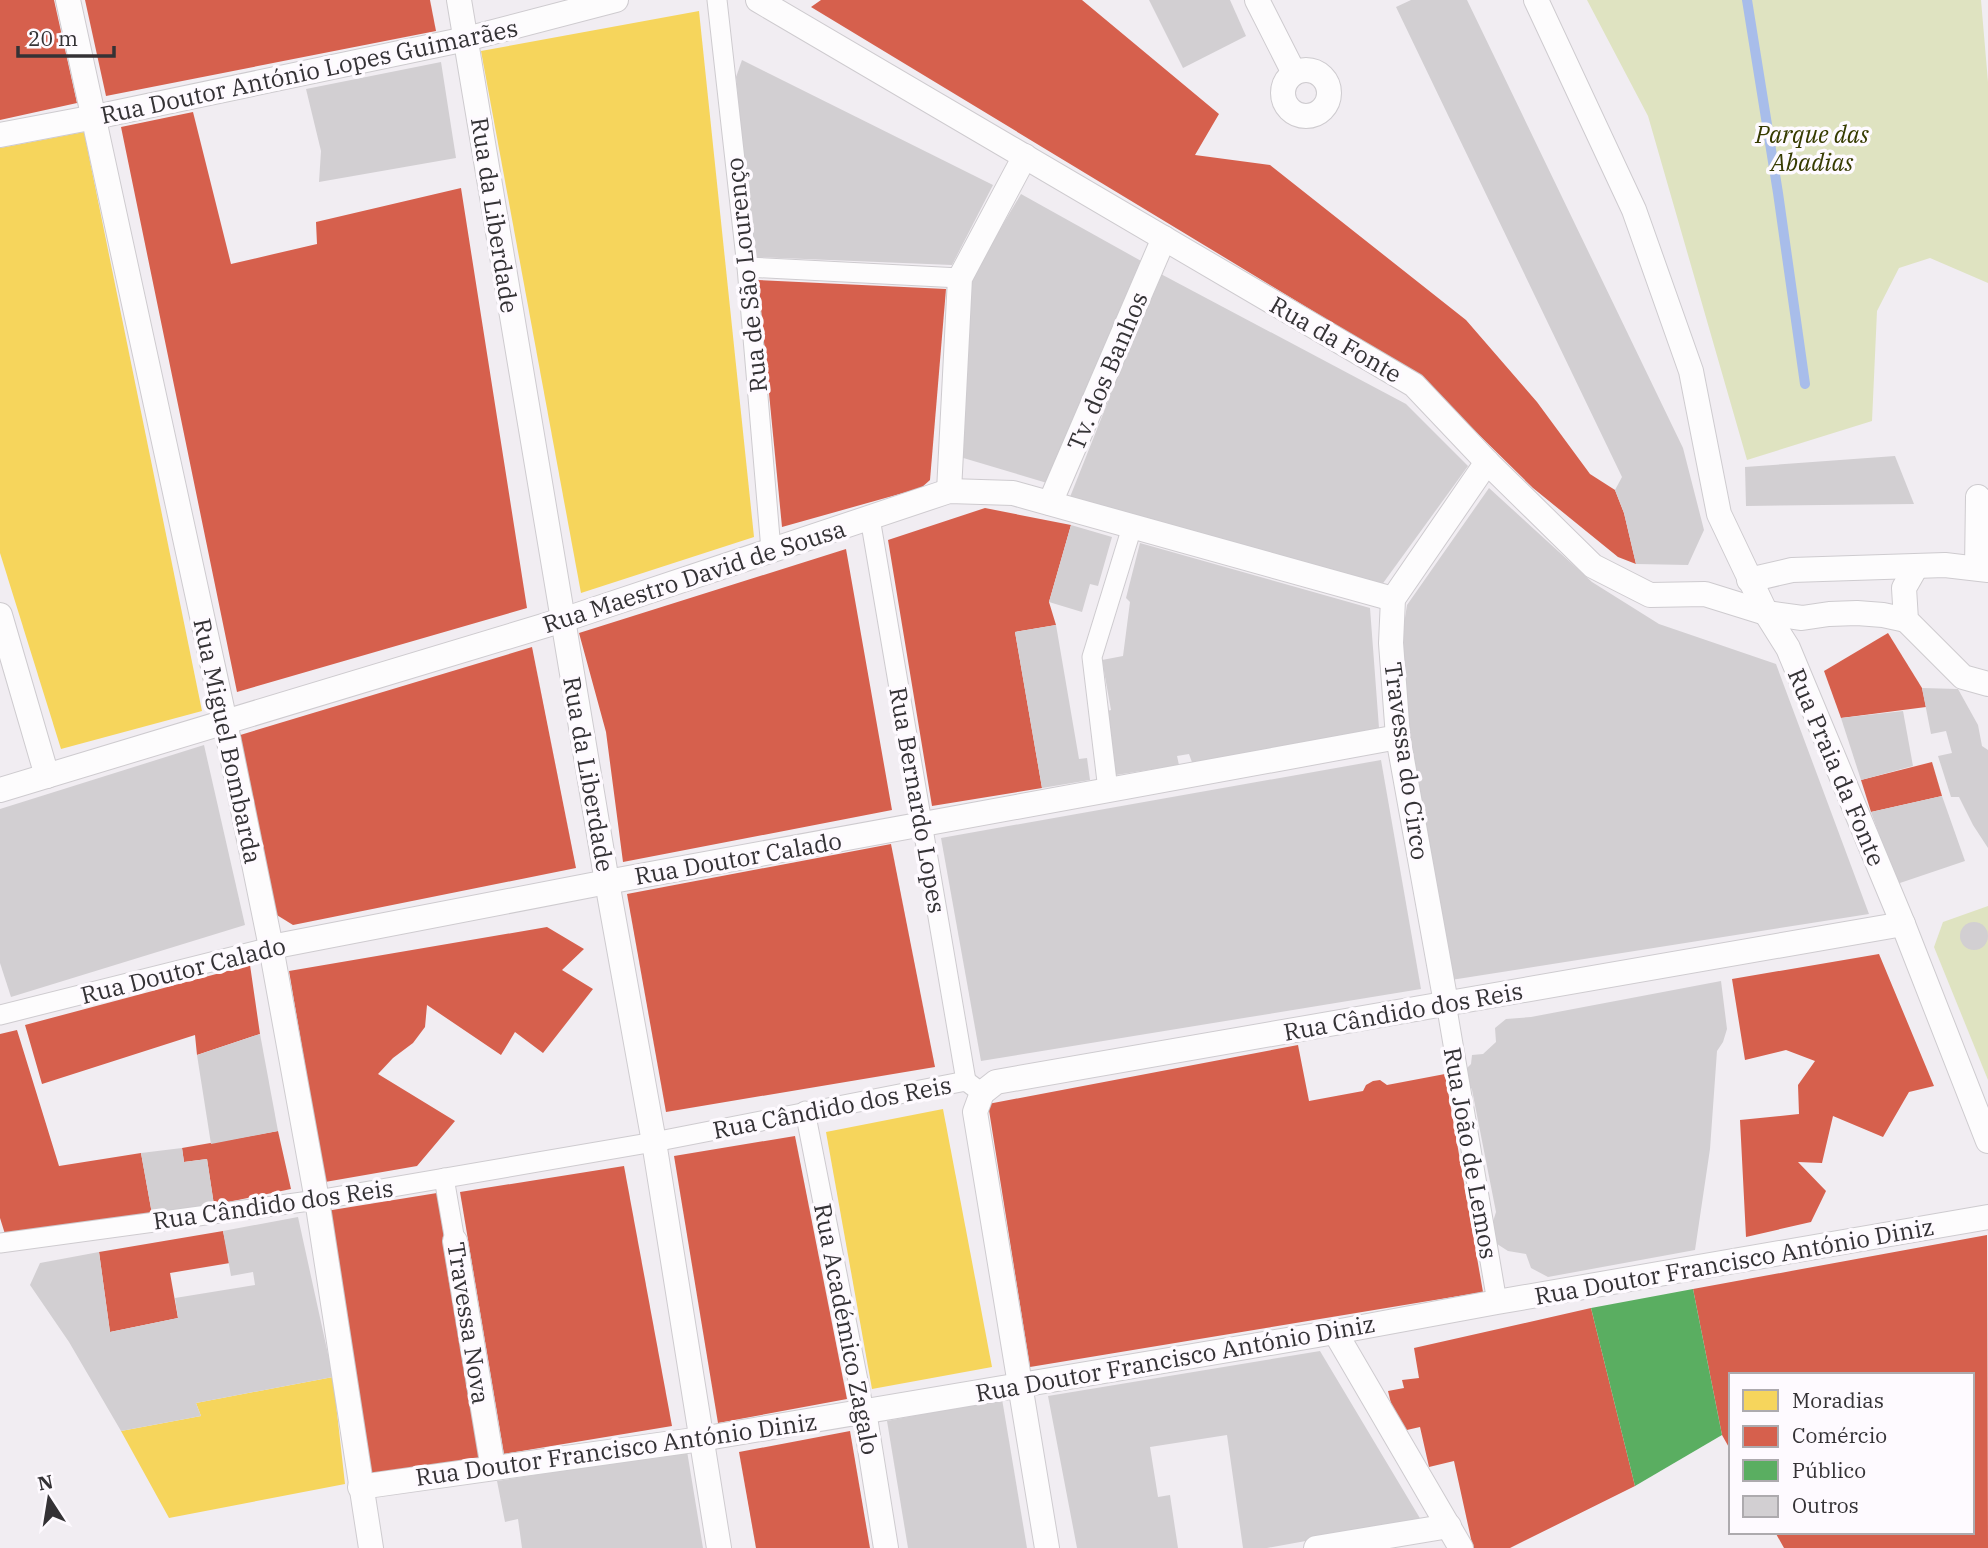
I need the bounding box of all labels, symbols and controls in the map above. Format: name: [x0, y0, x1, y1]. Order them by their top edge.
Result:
street label: Rua Doutor António Lopes Guimarães: [97, 11, 521, 131]
scale bar: [18, 14, 114, 58]
text: 20 m: [28, 24, 78, 52]
street label: Rua da Liberdade: [464, 115, 526, 315]
park label: Parque das Abadias: [1754, 118, 1869, 178]
street label: Rua de São Lourenço: [718, 156, 774, 394]
street label: Tv. dos Banhos: [1059, 287, 1155, 455]
street label: Rua da Fonte: [1264, 288, 1408, 390]
street label: Rua Maestro David de Sousa: [538, 512, 850, 640]
street label: Rua Miguel Bombarda: [186, 615, 270, 867]
street label: Travessa do Circo: [1377, 660, 1437, 862]
street label: Rua Praia da Fonte: [1781, 663, 1893, 871]
street label: Rua da Liberdade: [556, 674, 622, 874]
street label: Rua Bernardo Lopes: [882, 684, 954, 916]
street label: Rua Doutor Calado: [632, 824, 844, 892]
street label: Rua Doutor Calado: [77, 929, 289, 1011]
street label: Rua Cândido dos Reis: [1281, 974, 1525, 1048]
street label: Rua João de Lemos: [1437, 1045, 1505, 1261]
street label: Rua Cândido dos Reis: [710, 1068, 954, 1146]
street label: Rua Cândido dos Reis: [151, 1171, 395, 1237]
street label: Rua Académico Zagalo: [807, 1201, 887, 1457]
street label: Rua Doutor Francisco António Diniz: [1532, 1210, 1936, 1312]
street label: Travessa Nova: [440, 1240, 498, 1406]
street label: Rua Doutor Francisco António Diniz: [973, 1307, 1377, 1409]
legend: [1729, 1373, 1974, 1534]
text: Moradias: [1792, 1386, 1884, 1414]
street label: Rua Doutor Francisco António Diniz: [413, 1405, 819, 1493]
text: Comércio: [1792, 1421, 1887, 1449]
text: Público: [1792, 1456, 1866, 1484]
north arrow: [14, 1464, 84, 1534]
text: N: [36, 1469, 55, 1496]
text: Outros: [1792, 1491, 1859, 1519]

